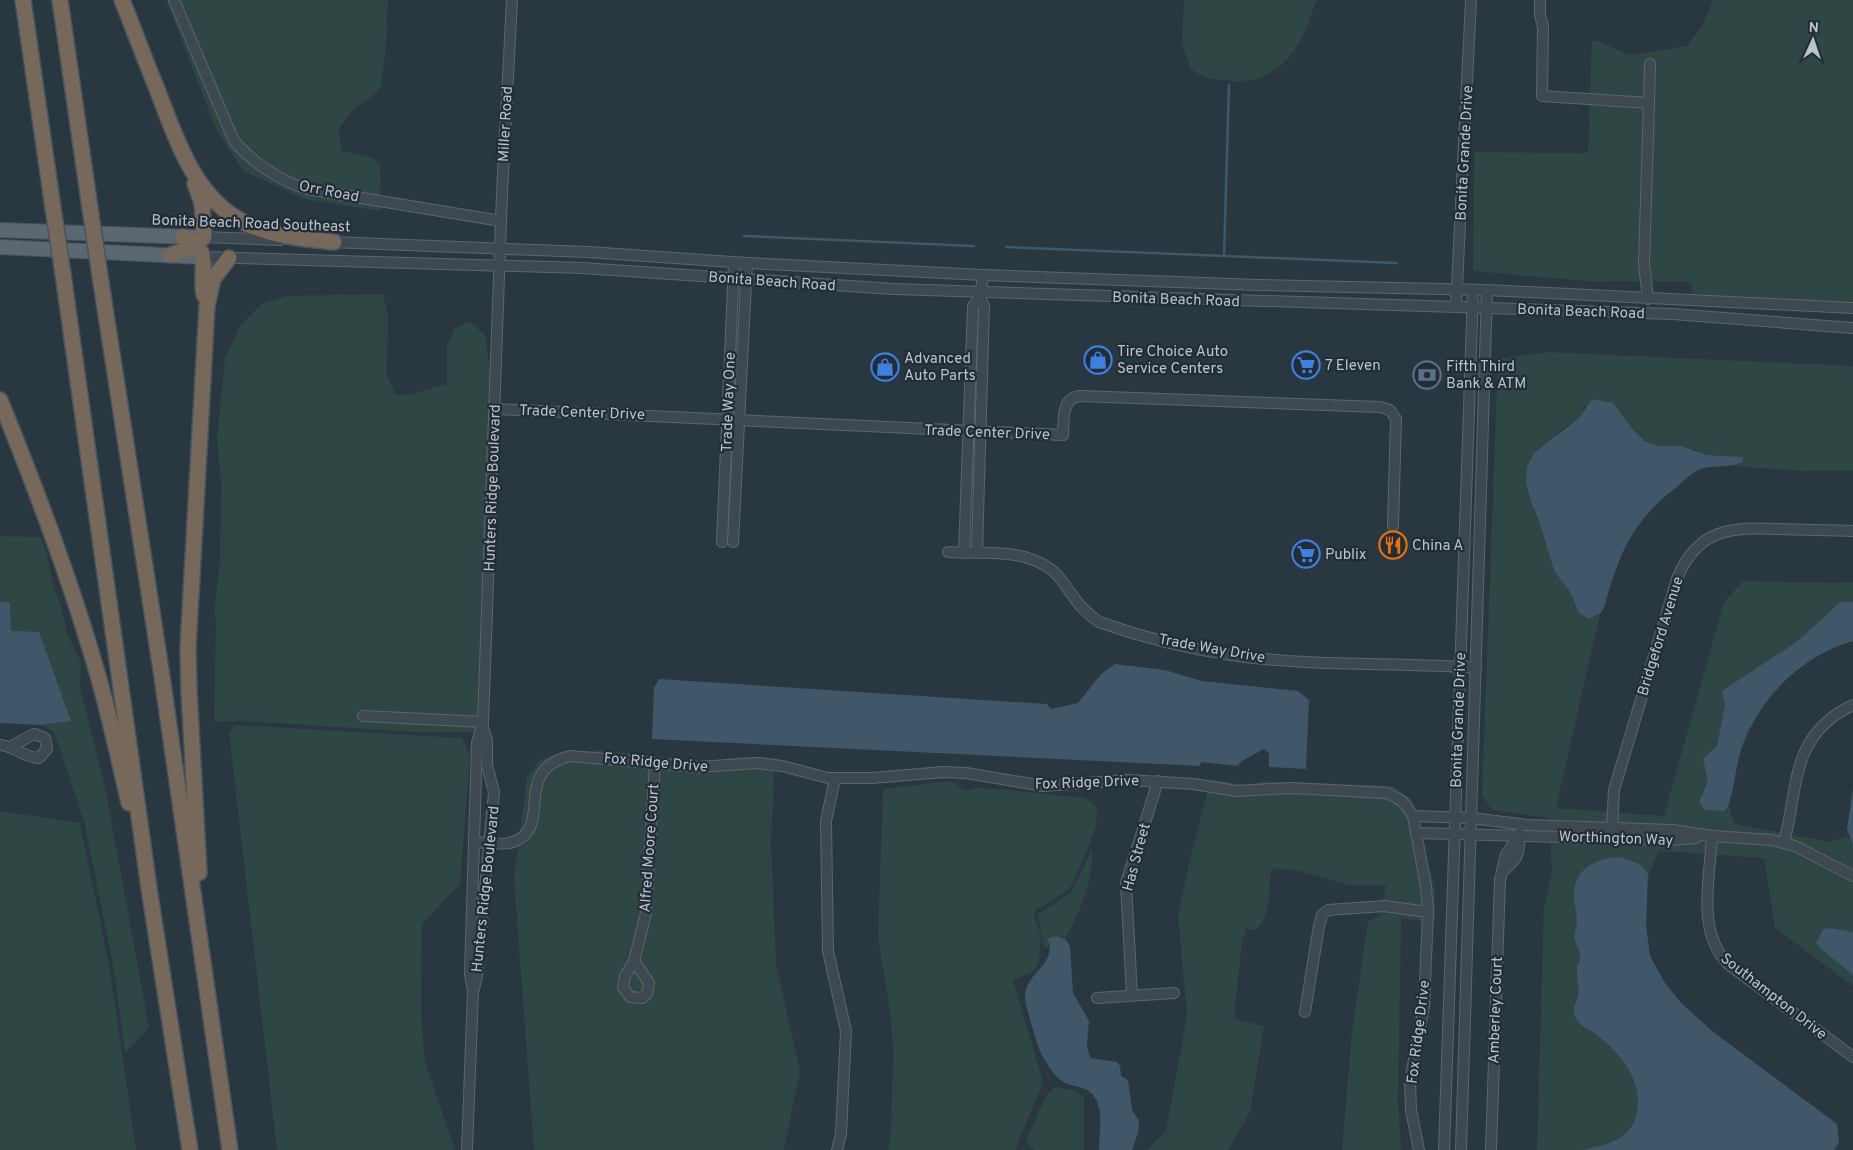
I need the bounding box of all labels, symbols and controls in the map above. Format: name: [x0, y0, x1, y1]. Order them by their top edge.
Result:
north arrow: [1788, 15, 1838, 65]
text: N: [1808, 20, 1819, 37]
street label: Bonita Grande Drive: [1452, 85, 1479, 221]
street label: Miller Road: [495, 86, 518, 163]
street label: Orr Road: [297, 177, 360, 208]
street label: Bonita Beach Road Southeast: [151, 212, 351, 237]
street label: Bonita Beach Road: [708, 269, 836, 296]
street label: Bonita Beach Road: [1112, 289, 1240, 312]
street label: Bonita Beach Road: [1517, 301, 1645, 324]
place label: Tire Choice Auto Service Centers: [1117, 343, 1228, 379]
shop icon: Tire Choice Auto Service Centers: [1083, 345, 1113, 375]
place label: Advanced Auto Parts: [904, 350, 976, 386]
supermarket icon: 7 Eleven: [1291, 350, 1321, 380]
street label: Trade Way One: [718, 352, 741, 452]
shop icon: Advanced Auto Parts: [870, 352, 900, 382]
place label: 7 Eleven: [1325, 357, 1381, 376]
place label: Fifth Third Bank & ATM: [1446, 358, 1526, 394]
bank icon: Fifth Third Bank & ATM: [1412, 360, 1442, 390]
street label: Trade Center Drive: [519, 402, 645, 425]
street label: Hunters Ridge Boulevard: [481, 404, 506, 572]
street label: Trade Center Drive: [924, 422, 1050, 445]
restaurant icon: China A: [1378, 530, 1408, 560]
place label: China A: [1412, 537, 1463, 556]
supermarket icon: Publix: [1291, 539, 1321, 569]
place label: Publix: [1325, 546, 1367, 565]
street label: Bridgeford Avenue: [1634, 574, 1689, 698]
street label: Trade Way Drive: [1157, 631, 1267, 668]
street label: Bonita Grande Drive: [1448, 652, 1471, 788]
street label: Fox Ridge Drive: [603, 749, 709, 778]
street label: Fox Ridge Drive: [1035, 772, 1139, 795]
street label: Alfred Moore Court: [637, 783, 664, 913]
street label: Hunters Ridge Boulevard: [468, 805, 505, 973]
street label: Has Street: [1119, 821, 1156, 894]
street label: Worthington Way: [1558, 828, 1674, 851]
street label: Southampton Drive: [1716, 950, 1830, 1045]
street label: Amberley Court: [1485, 956, 1508, 1064]
street label: Fox Ridge Drive: [1404, 979, 1435, 1085]

